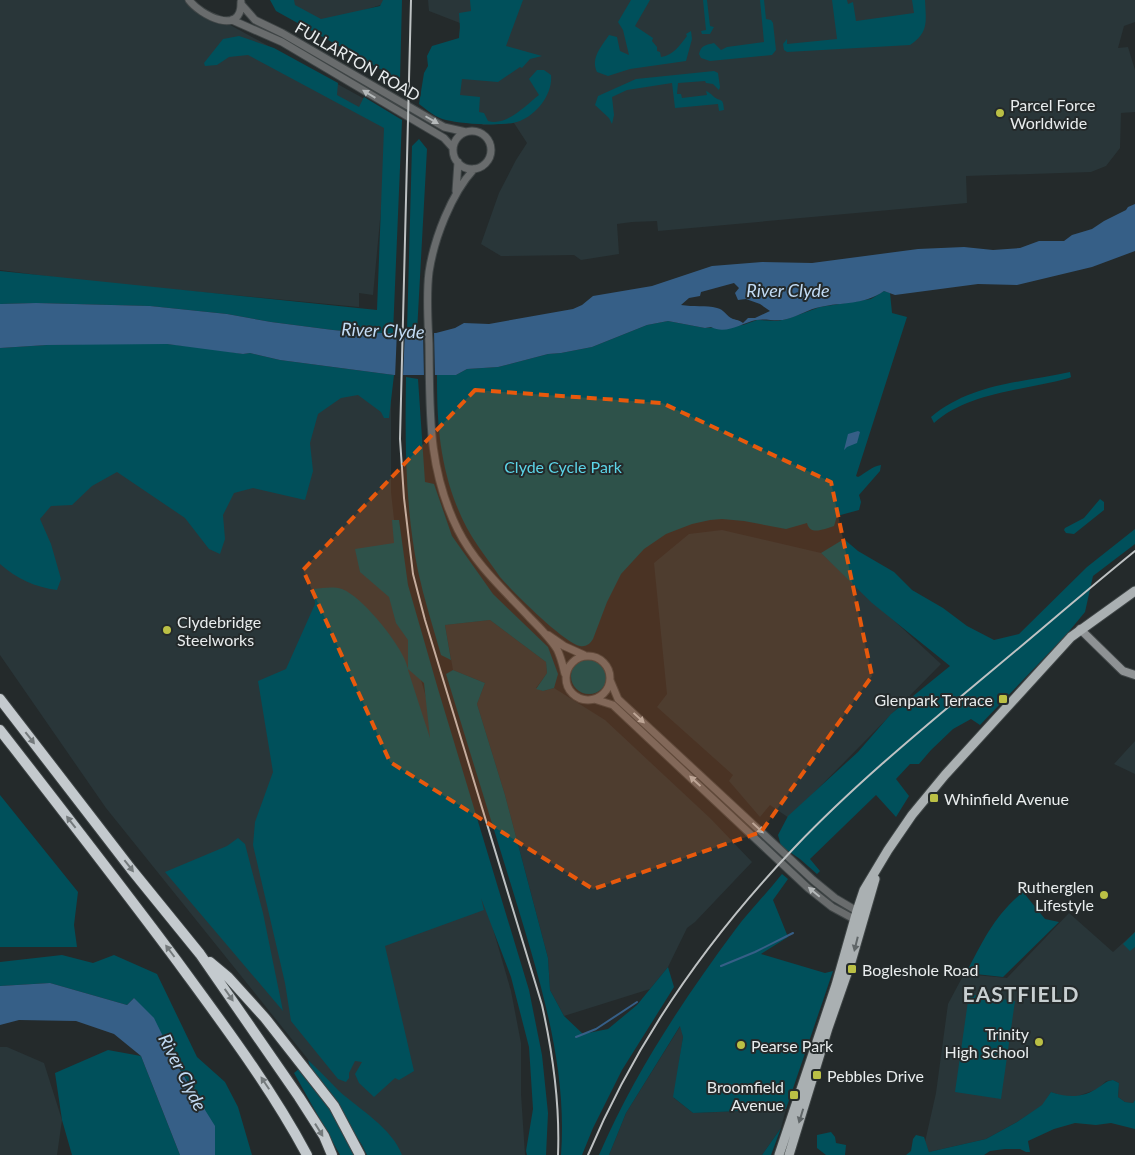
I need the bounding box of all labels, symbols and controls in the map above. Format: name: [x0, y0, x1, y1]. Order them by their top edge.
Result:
street label: FULLARTON ROAD: [292, 17, 424, 105]
one-way arrow: [362, 89, 375, 98]
place label: Parcel Force Worldwide: [1010, 95, 1095, 132]
marker: Parcel Force Worldwide: [994, 107, 1006, 119]
one-way arrow: [425, 115, 438, 124]
water label: River Clyde: [746, 279, 830, 301]
water label: River Clyde: [341, 318, 425, 342]
park label: Clyde Cycle Park: [504, 457, 623, 476]
place label: Clydebridge Steelworks: [177, 612, 261, 649]
marker: Clydebridge Steelworks: [161, 624, 173, 636]
place label: Glenpark Terrace: [874, 690, 993, 709]
marker: Glenpark Terrace: [997, 693, 1009, 705]
one-way arrow: [632, 712, 644, 724]
one-way arrow: [25, 731, 35, 745]
one-way arrow: [690, 775, 702, 787]
place label: Whinfield Avenue: [944, 789, 1069, 808]
marker: Whinfield Avenue: [928, 792, 940, 804]
one-way arrow: [66, 816, 77, 829]
one-way arrow: [752, 823, 764, 834]
one-way arrow: [124, 859, 135, 872]
place label: Rutherglen Lifestyle: [1017, 877, 1094, 914]
one-way arrow: [807, 887, 820, 898]
marker: Rutherglen Lifestyle: [1098, 889, 1110, 901]
one-way arrow: [852, 937, 860, 952]
one-way arrow: [164, 945, 175, 958]
place label: Bogleshole Road: [862, 960, 979, 979]
marker: Bogleshole Road: [846, 963, 858, 975]
district label: EASTFIELD: [963, 981, 1079, 1006]
one-way arrow: [224, 988, 234, 1002]
place label: Trinity High School: [945, 1024, 1030, 1061]
water label: River Clyde: [154, 1030, 212, 1114]
place label: Pearse Park: [751, 1036, 834, 1055]
marker: Trinity High School: [1033, 1036, 1045, 1048]
marker: Pearse Park: [735, 1039, 747, 1051]
place label: Pebbles Drive: [827, 1066, 924, 1085]
marker: Pebbles Drive: [811, 1069, 823, 1081]
one-way arrow: [260, 1076, 270, 1090]
place label: Broomfield Avenue: [707, 1077, 784, 1114]
marker: Broomfield Avenue: [788, 1089, 800, 1101]
one-way arrow: [797, 1109, 805, 1124]
one-way arrow: [315, 1123, 324, 1136]

